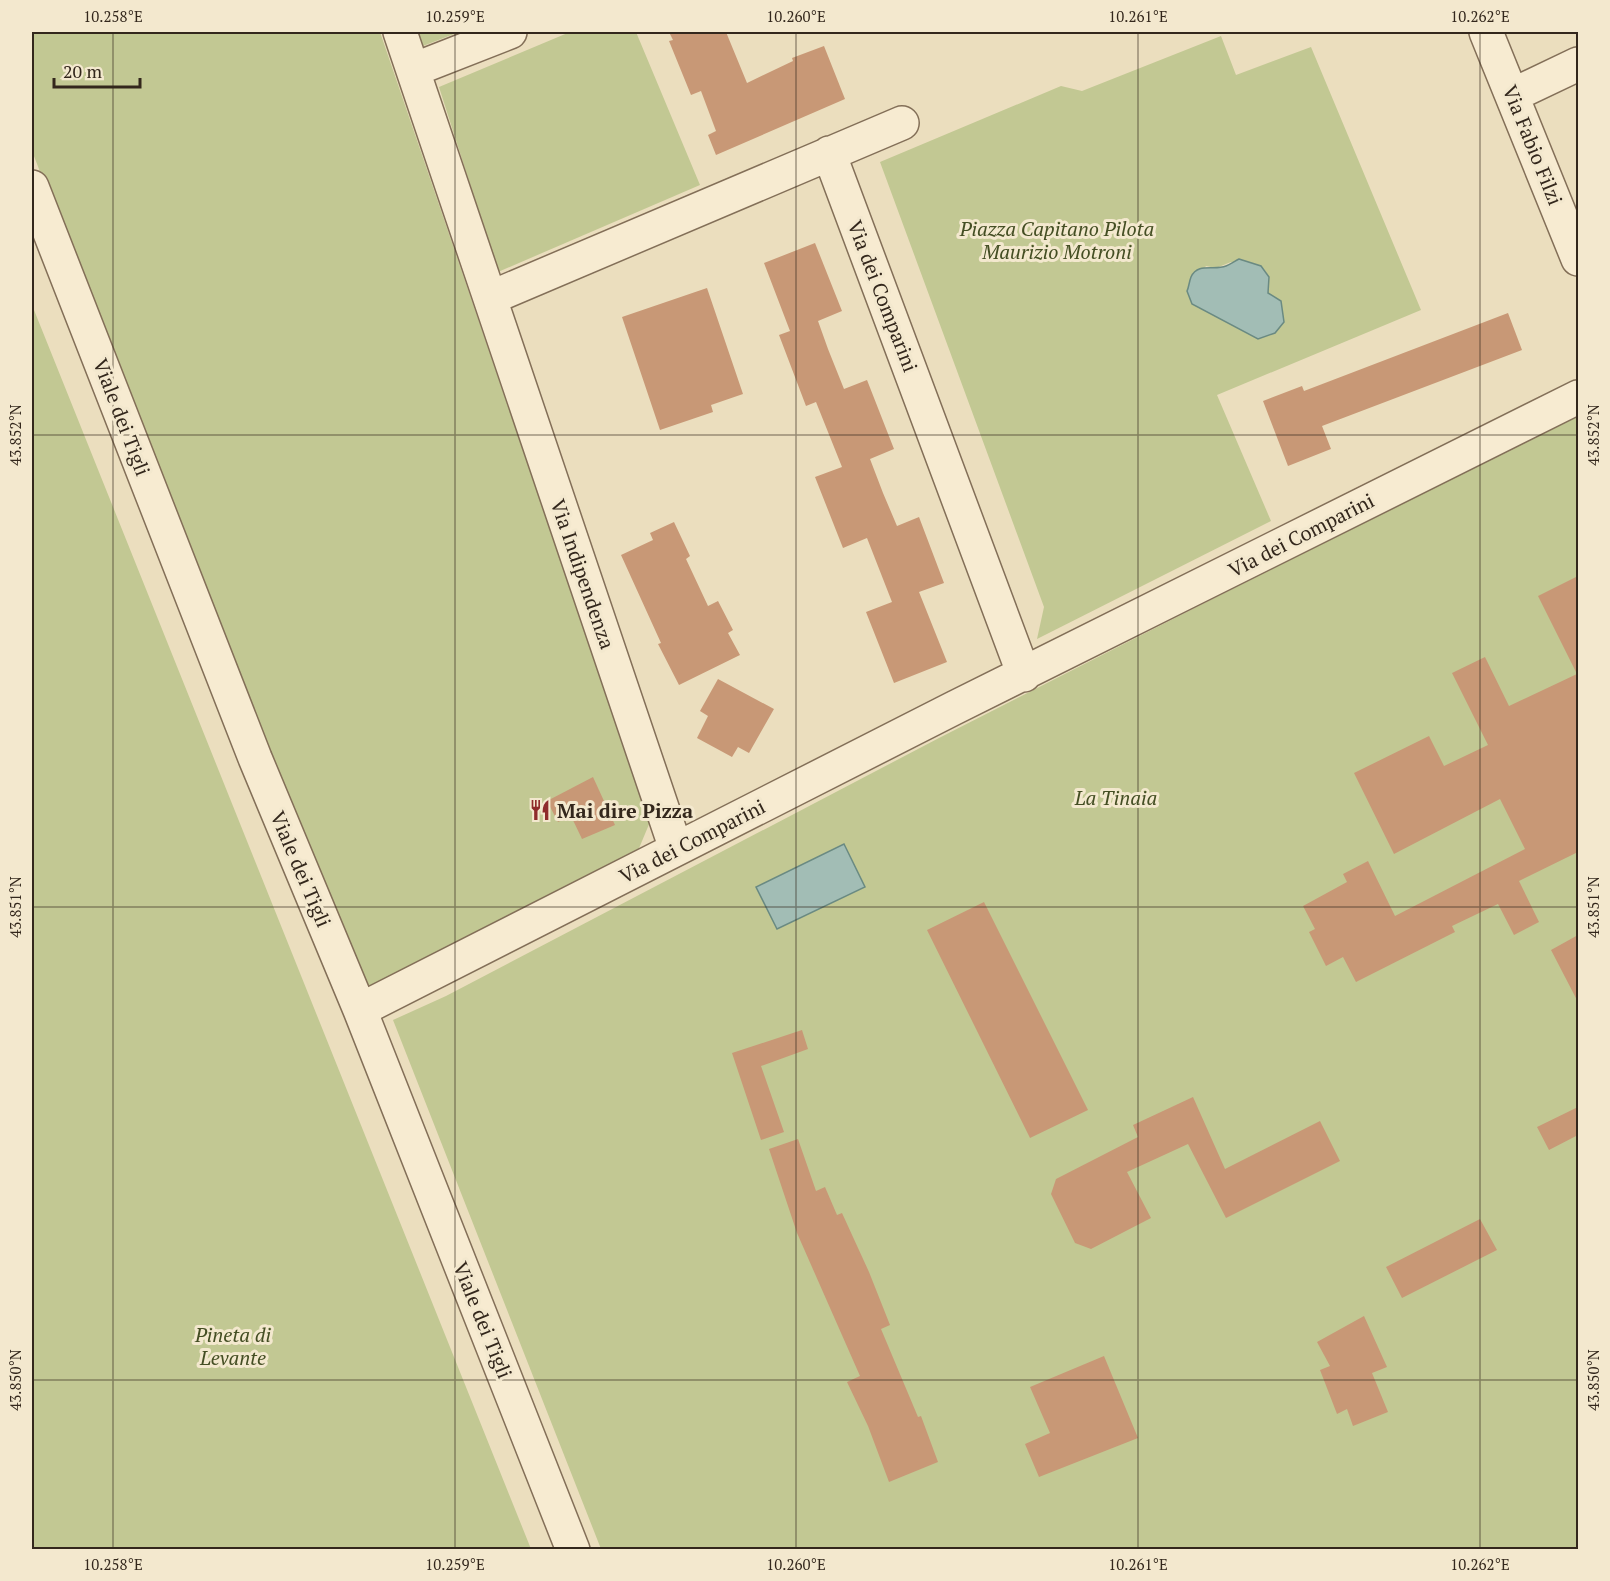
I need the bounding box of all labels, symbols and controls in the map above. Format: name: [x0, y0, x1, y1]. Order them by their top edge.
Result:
text: 10.258°E: [83, 6, 143, 26]
text: 10.259°E: [425, 6, 485, 26]
text: 10.260°E: [766, 6, 826, 26]
text: 10.261°E: [1108, 6, 1168, 26]
text: 10.262°E: [1450, 6, 1510, 26]
scale bar: [54, 51, 140, 89]
text: 20 m: [63, 59, 103, 83]
street label: Via Fabio Filzi: [1497, 81, 1569, 209]
park label: Piazza Capitano Pilota Maurizio Motroni: [959, 215, 1154, 265]
street label: Via dei Comparini: [842, 216, 924, 376]
street label: Viale dei Tigli: [87, 354, 157, 480]
text: 43.852°N: [5, 404, 25, 466]
text: 43.852°N: [1583, 404, 1603, 466]
street label: Via dei Comparini: [1223, 487, 1379, 583]
street label: Via Indipendenza: [545, 495, 621, 653]
park label: La Tinaia: [1074, 784, 1157, 811]
street label: Via dei Comparini: [614, 793, 770, 889]
place label: Mai dire Pizza: [557, 797, 693, 824]
restaurant icon: Mai dire Pizza: [528, 798, 552, 822]
street label: Viale dei Tigli: [264, 807, 338, 931]
text: 43.851°N: [5, 876, 25, 938]
text: 43.851°N: [1583, 876, 1603, 938]
street label: Viale dei Tigli: [447, 1258, 519, 1382]
park label: Pineta di Levante: [194, 1321, 271, 1371]
text: 43.850°N: [5, 1349, 25, 1411]
text: 43.850°N: [1583, 1349, 1603, 1411]
text: 10.258°E: [83, 1554, 143, 1574]
text: 10.259°E: [425, 1554, 485, 1574]
text: 10.260°E: [766, 1554, 826, 1574]
text: 10.261°E: [1108, 1554, 1168, 1574]
text: 10.262°E: [1450, 1554, 1510, 1574]

